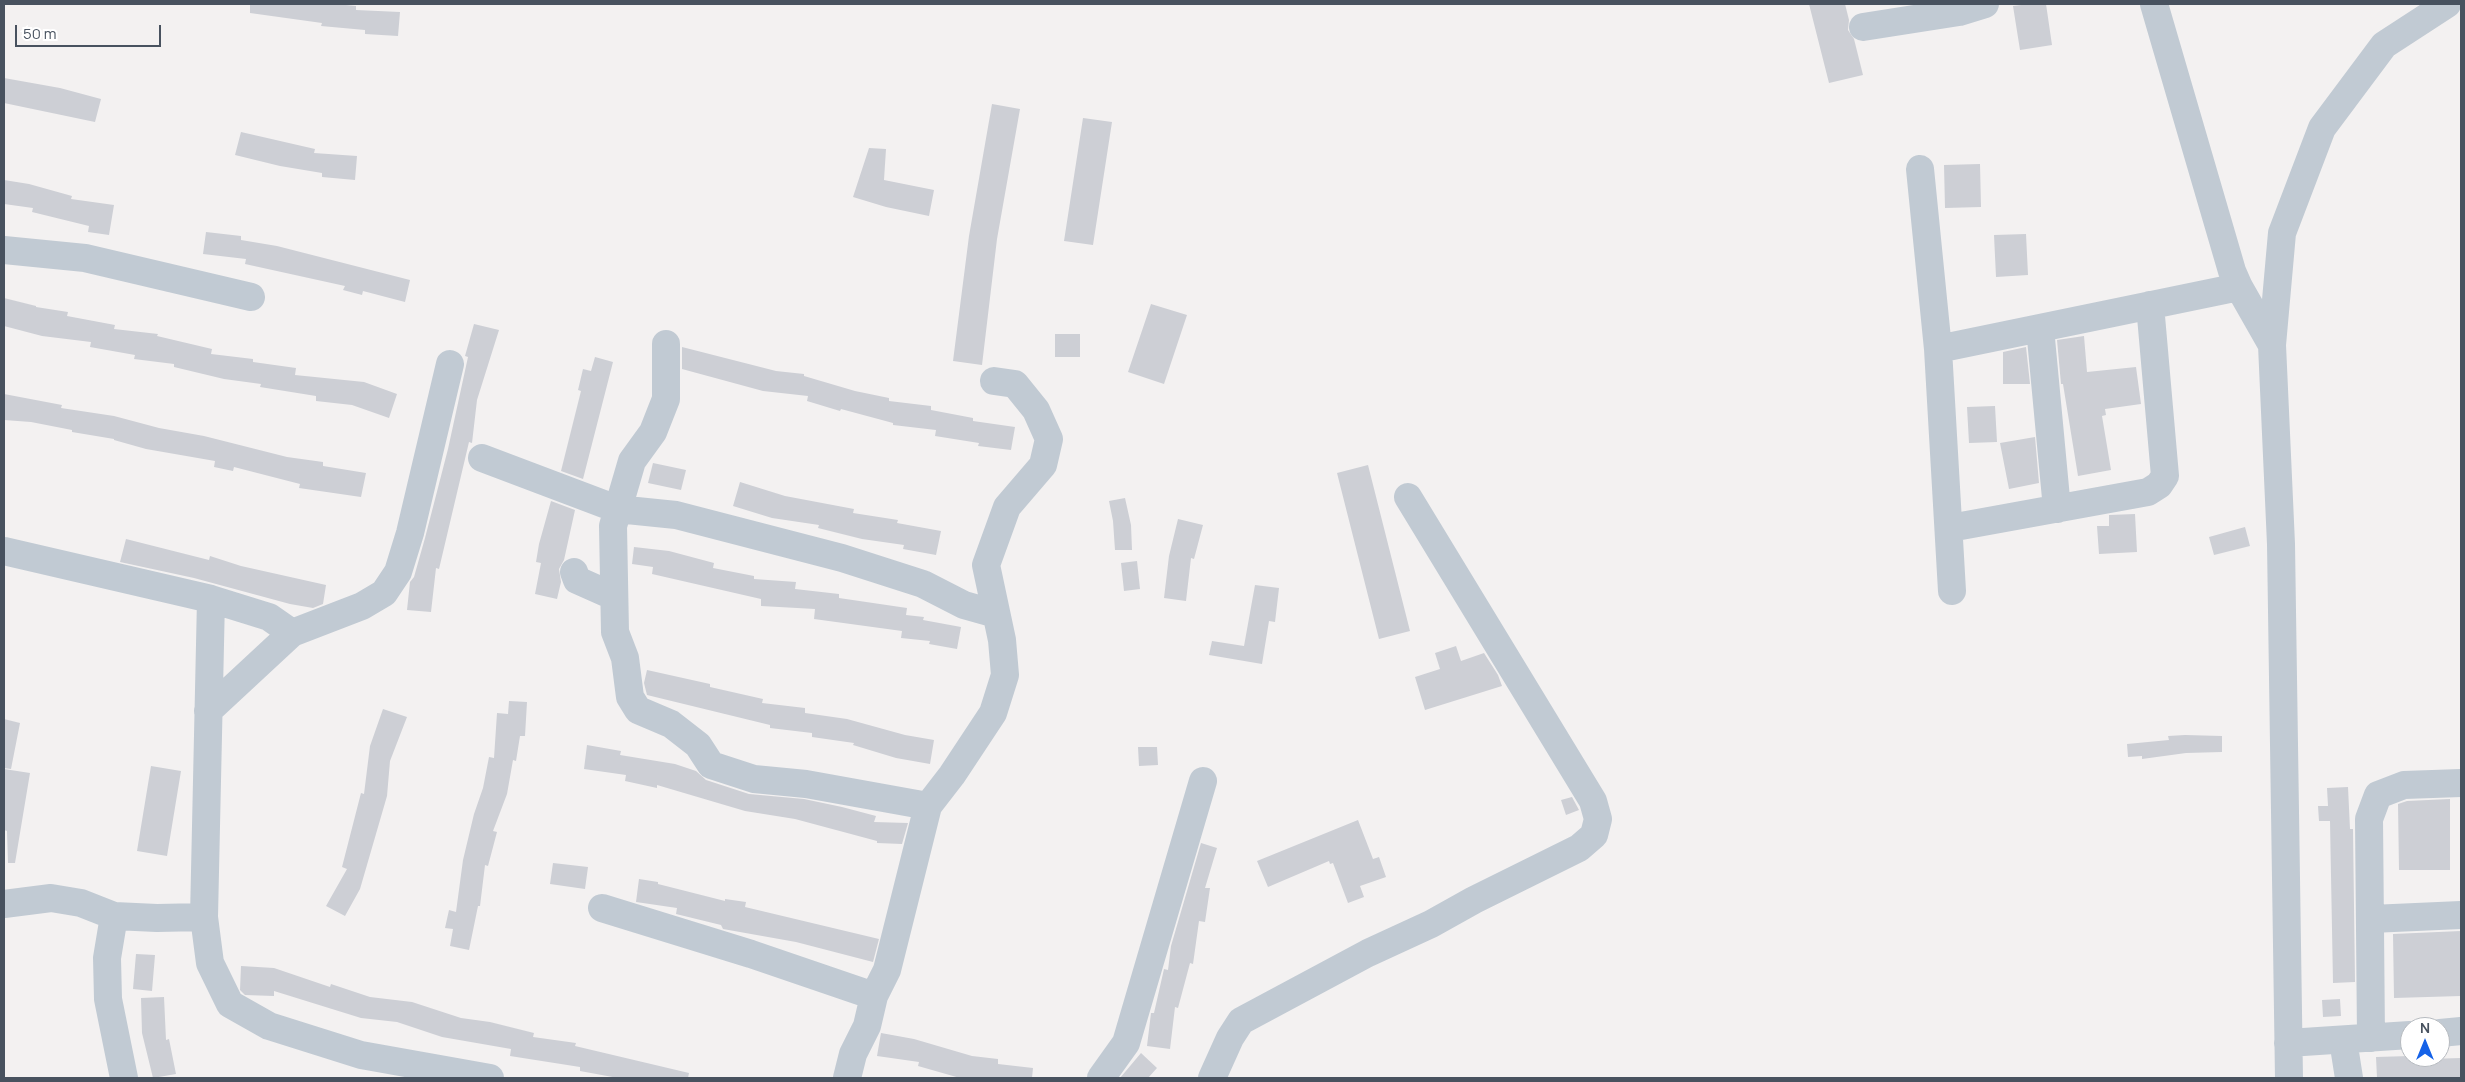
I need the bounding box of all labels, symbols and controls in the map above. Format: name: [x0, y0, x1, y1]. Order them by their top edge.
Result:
scale bar: [18, 15, 164, 47]
text: 50 m: [23, 23, 57, 44]
north arrow: [2400, 1017, 2450, 1067]
text: N: [2420, 1018, 2430, 1037]

